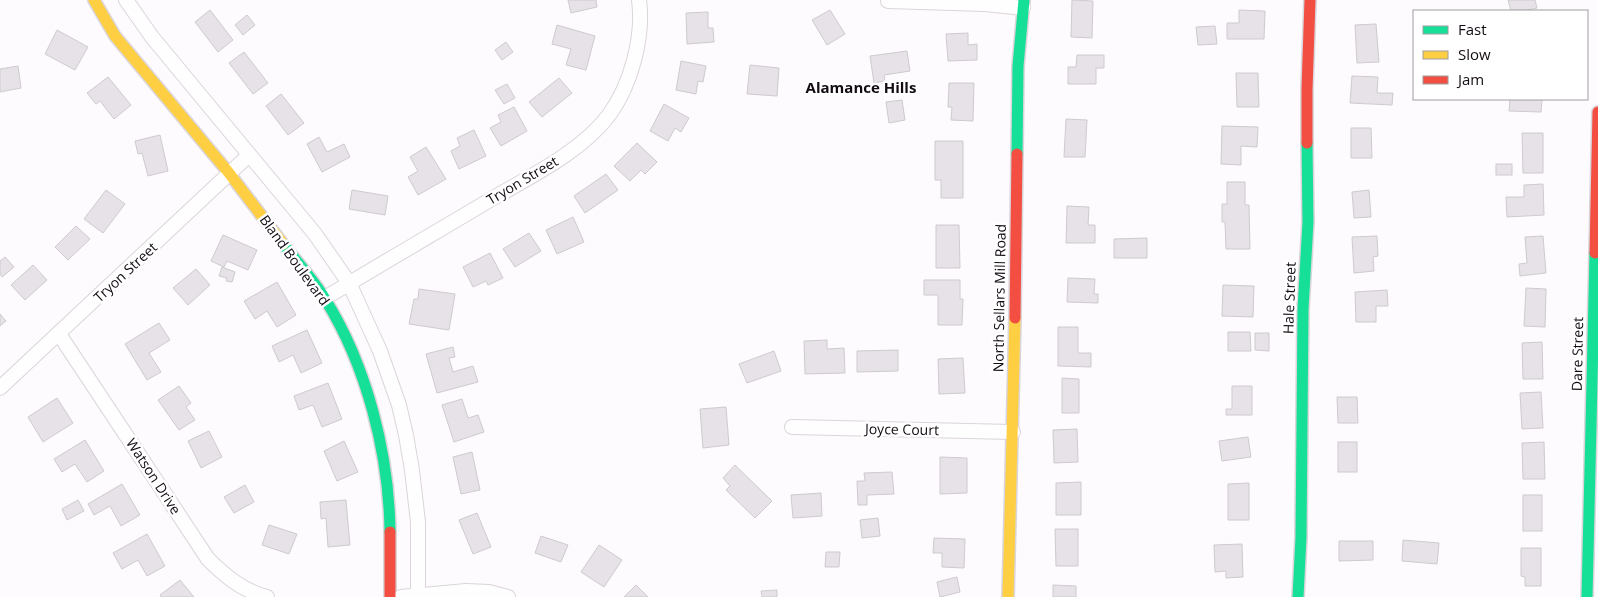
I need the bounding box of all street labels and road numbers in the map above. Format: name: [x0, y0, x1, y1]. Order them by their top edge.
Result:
street label: Tryon Street: [483, 151, 561, 209]
street label: Bland Boulevard: [256, 211, 334, 309]
street label: North Sellars Mill Road: [988, 224, 1010, 372]
street label: Tryon Street: [89, 238, 161, 306]
street label: Hale Street: [1278, 262, 1300, 334]
street label: Dare Street: [1567, 317, 1587, 391]
street label: Joyce Court: [863, 419, 939, 439]
street label: Watson Drive: [122, 434, 186, 518]

